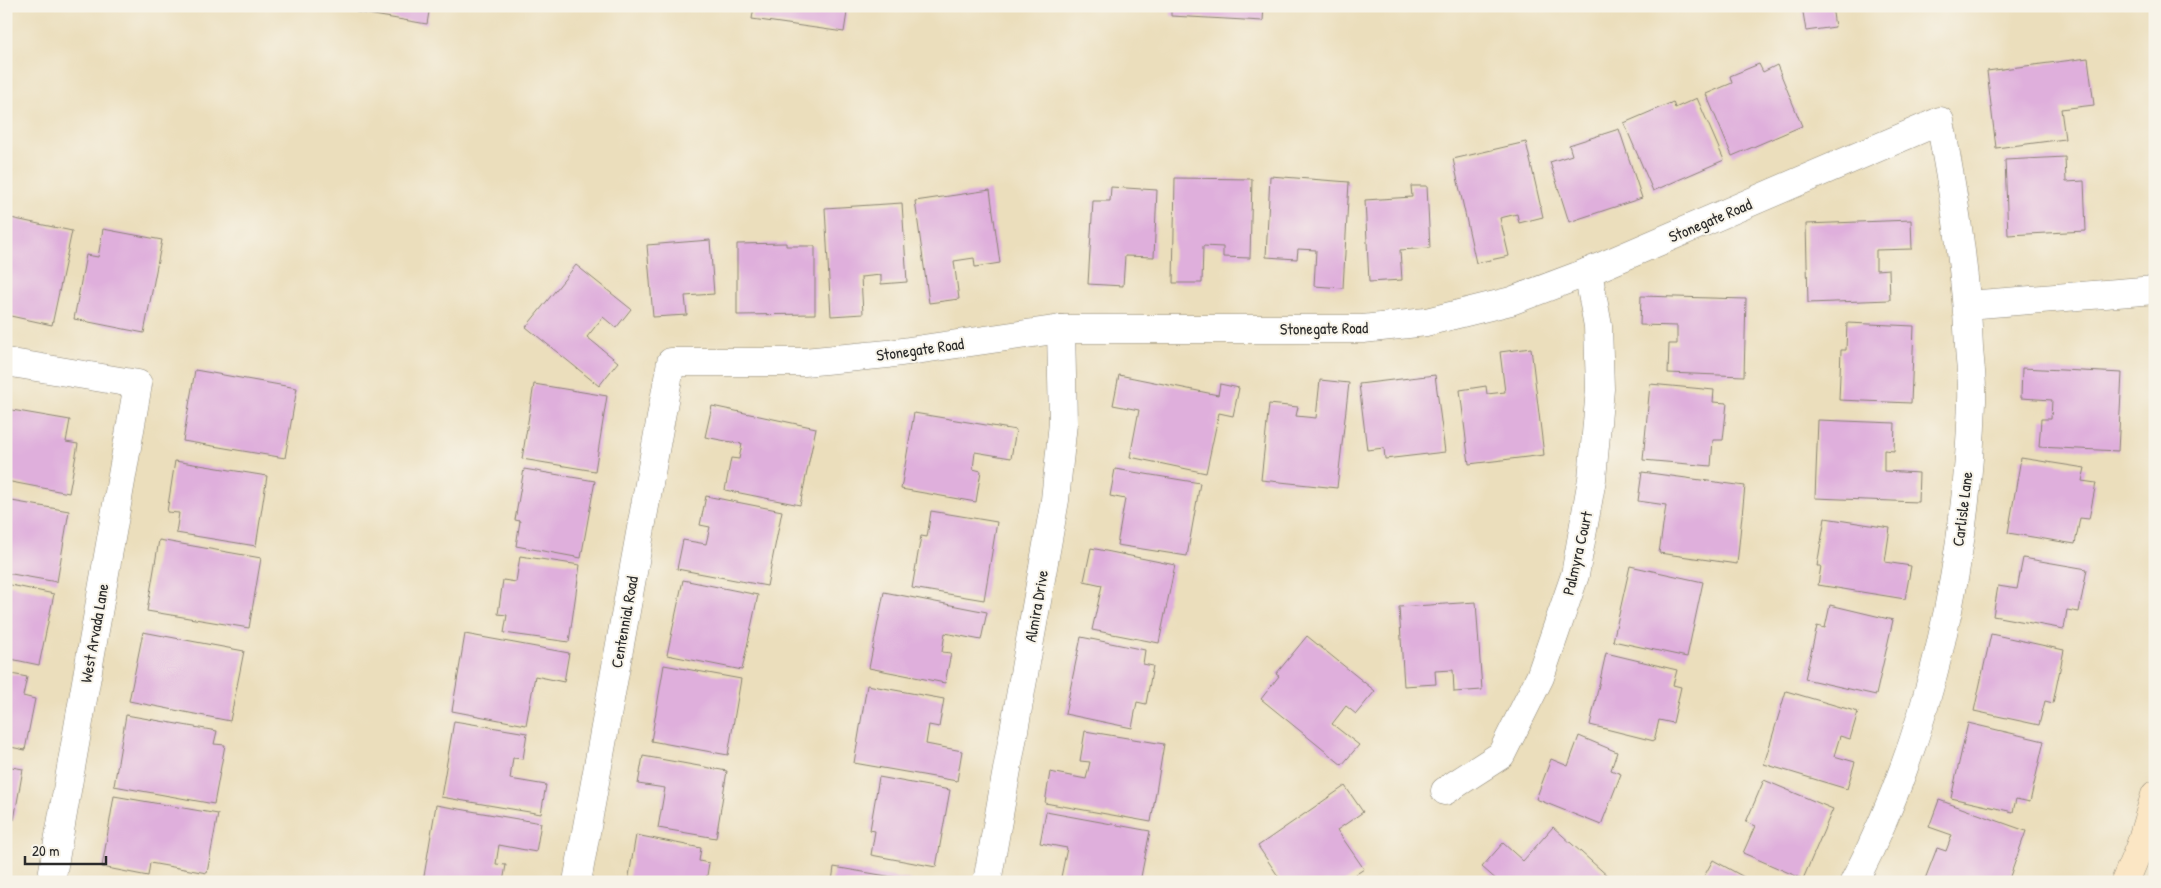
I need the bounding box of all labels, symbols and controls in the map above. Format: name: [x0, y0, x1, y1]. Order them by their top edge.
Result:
street label: Stonegate Road: [1665, 193, 1755, 247]
street label: Stonegate Road: [1280, 316, 1368, 340]
street label: Stonegate Road: [875, 332, 965, 366]
street label: Carlisle Lane: [1946, 470, 1978, 548]
street label: Palmyra Court: [1557, 509, 1597, 597]
street label: Almira Drive: [1019, 568, 1053, 644]
street label: Centennial Road: [605, 574, 643, 670]
street label: West Arvada Lane: [74, 581, 114, 684]
scale bar: [25, 833, 106, 865]
text: 20 m: [32, 840, 59, 861]

